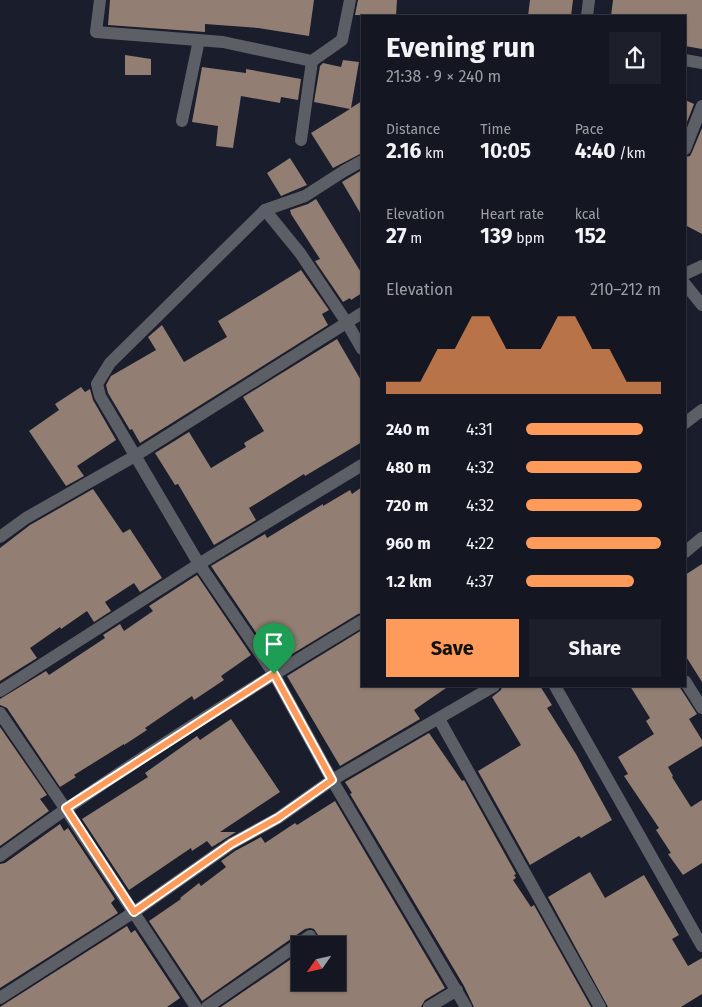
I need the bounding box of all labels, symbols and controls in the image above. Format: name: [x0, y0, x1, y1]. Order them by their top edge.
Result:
text: Evening run: [386, 31, 535, 64]
button: share: [609, 32, 661, 84]
text: 21:38 · 9 × 240 m: [386, 67, 501, 86]
text: Distance: [386, 121, 440, 138]
text: Time: [480, 121, 511, 138]
text: Pace: [575, 121, 604, 138]
text: 2.16: [386, 138, 421, 164]
text: 10:05: [480, 138, 531, 164]
text: 4:40: [575, 138, 616, 164]
text: km: [421, 145, 444, 162]
text: /km: [616, 145, 646, 162]
text: Elevation: [386, 206, 445, 223]
text: Heart rate: [480, 206, 544, 223]
text: kcal: [575, 206, 600, 223]
text: 27: [386, 223, 406, 249]
text: 139: [480, 223, 513, 249]
text: 152: [575, 223, 606, 249]
text: m: [406, 230, 422, 247]
text: bpm: [513, 230, 545, 247]
text: Elevation: [386, 280, 453, 299]
text: 210–212 m: [590, 280, 661, 299]
text: 240 m: [386, 420, 430, 439]
text: 4:31: [466, 420, 493, 439]
text: 480 m: [386, 458, 431, 477]
text: 4:32: [466, 458, 494, 477]
text: 720 m: [386, 496, 428, 515]
text: 4:32: [466, 496, 494, 515]
text: 960 m: [386, 534, 431, 553]
text: 4:22: [466, 534, 494, 553]
text: 1.2 km: [386, 572, 432, 591]
text: 4:37: [466, 572, 494, 591]
button: Save: [386, 619, 519, 677]
button: Share: [529, 619, 661, 677]
pin: [253, 623, 295, 674]
icon: arrive: [260, 630, 288, 658]
north arrow: [291, 936, 346, 991]
map controls: [291, 936, 346, 991]

